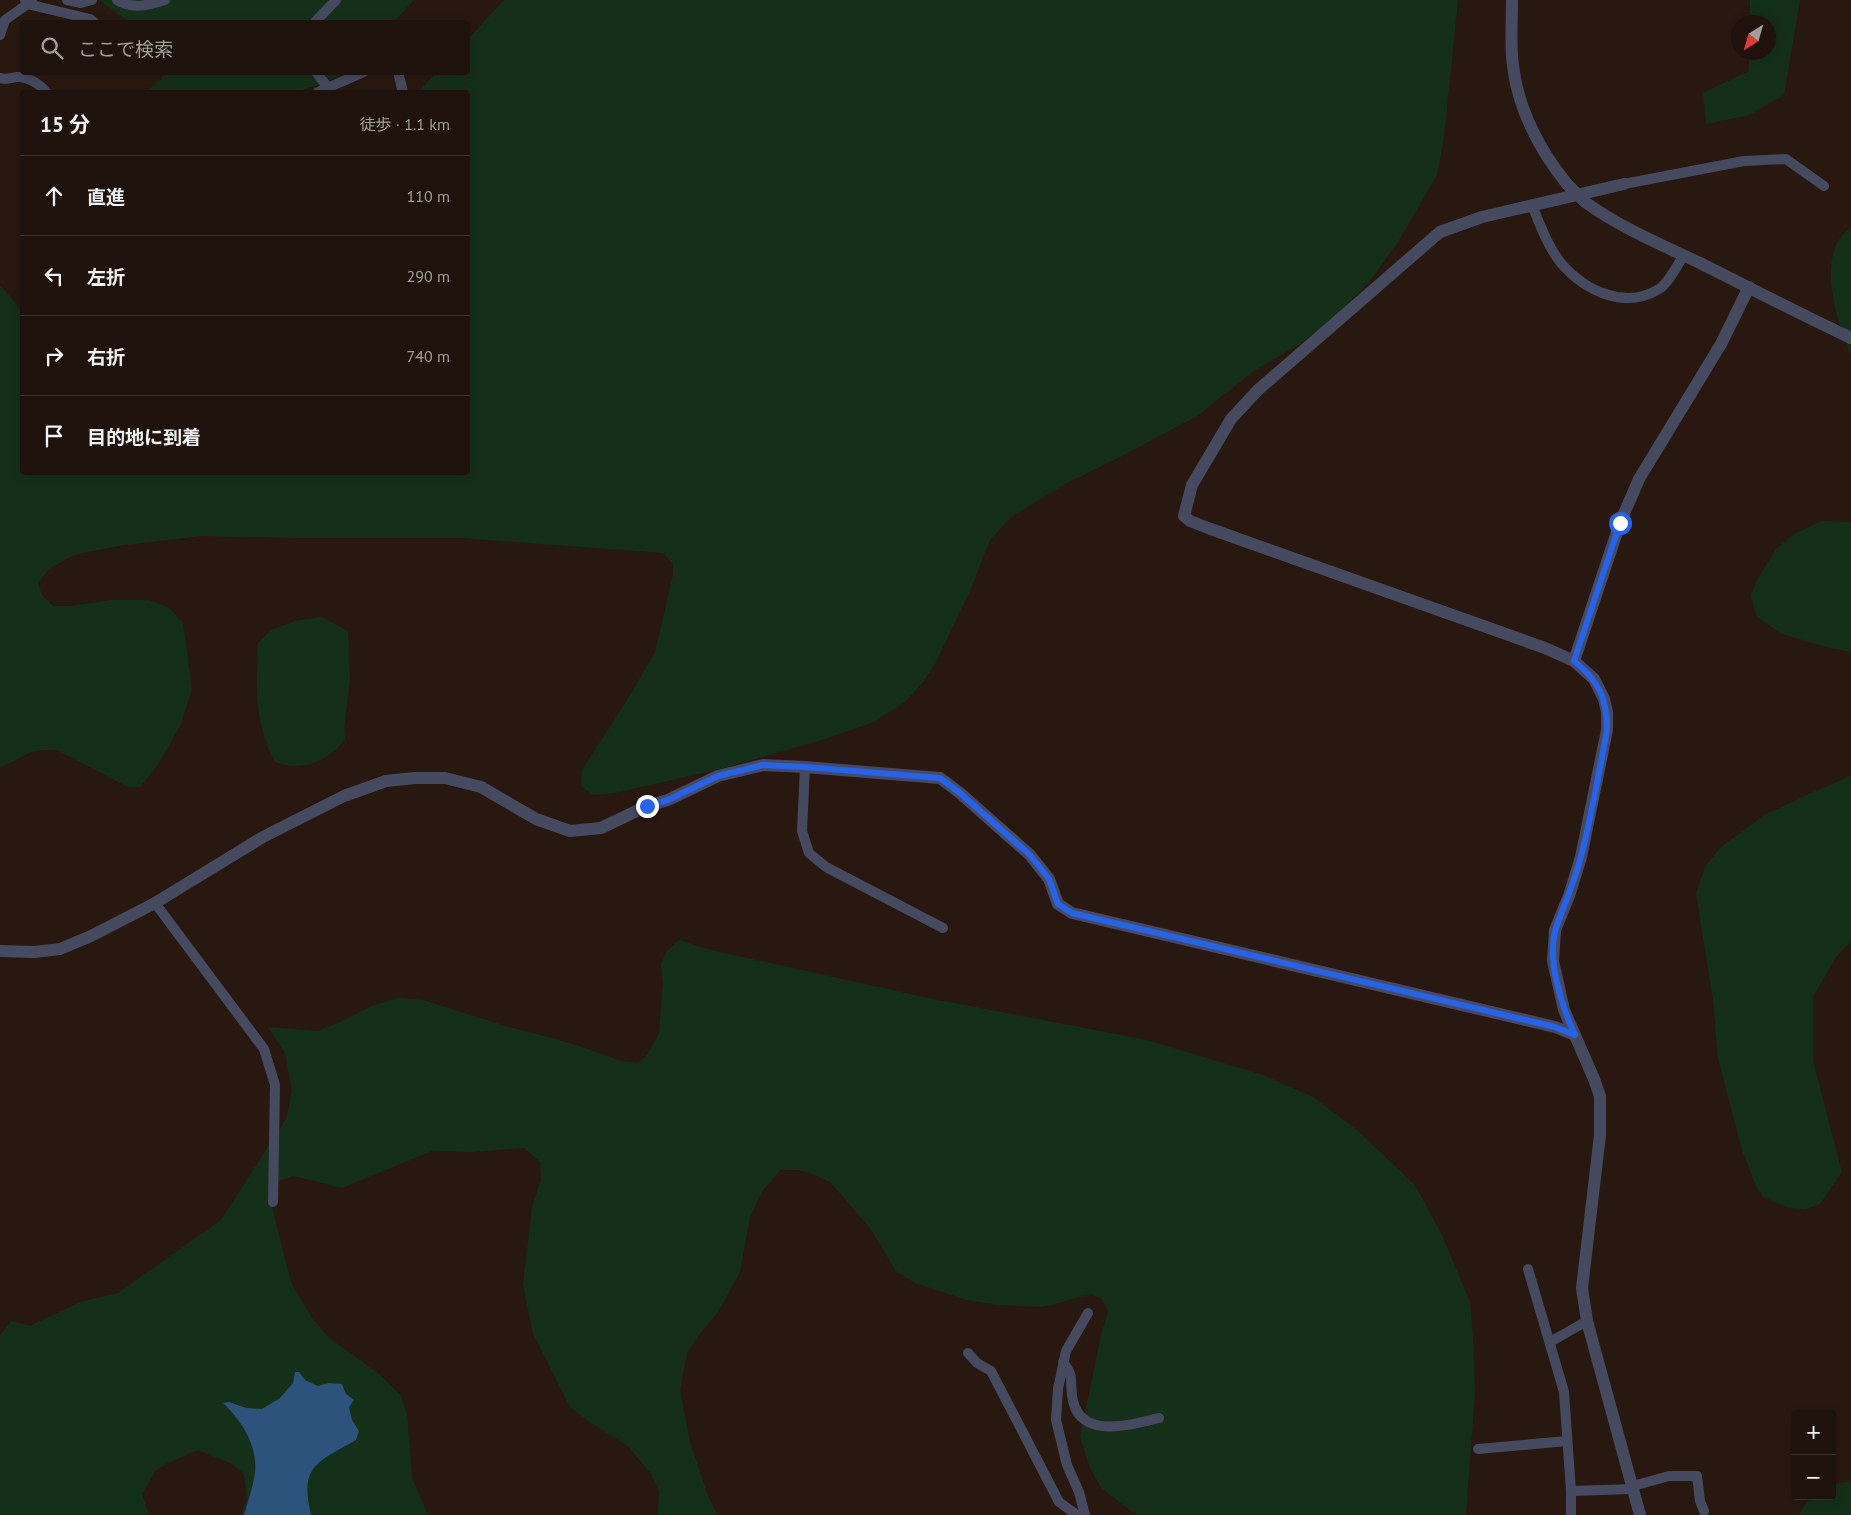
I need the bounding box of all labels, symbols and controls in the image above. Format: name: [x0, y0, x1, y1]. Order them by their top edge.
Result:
north arrow: [1731, 15, 1776, 60]
search box: [20, 20, 470, 75]
icon: search: [38, 34, 66, 62]
text: ここで検索: [78, 37, 173, 61]
text: 15 分: [40, 111, 90, 138]
text: 徒歩 · 1.1 km: [359, 114, 450, 134]
icon: ahead: [40, 182, 68, 210]
text: 直進: [87, 185, 125, 209]
text: 110 m: [407, 186, 450, 206]
icon: left: [40, 262, 68, 290]
text: 左折: [87, 265, 125, 289]
text: 290 m: [407, 266, 450, 286]
icon: right: [40, 342, 68, 370]
text: 右折: [87, 345, 125, 369]
text: 740 m: [407, 346, 450, 366]
icon: arrive: [40, 422, 68, 450]
text: 目的地に到着: [87, 425, 201, 449]
route start: [1609, 512, 1632, 535]
route end: [636, 795, 659, 818]
map controls: [1791, 1410, 1836, 1500]
button: +: [1791, 1410, 1836, 1455]
button: −: [1791, 1455, 1836, 1500]

